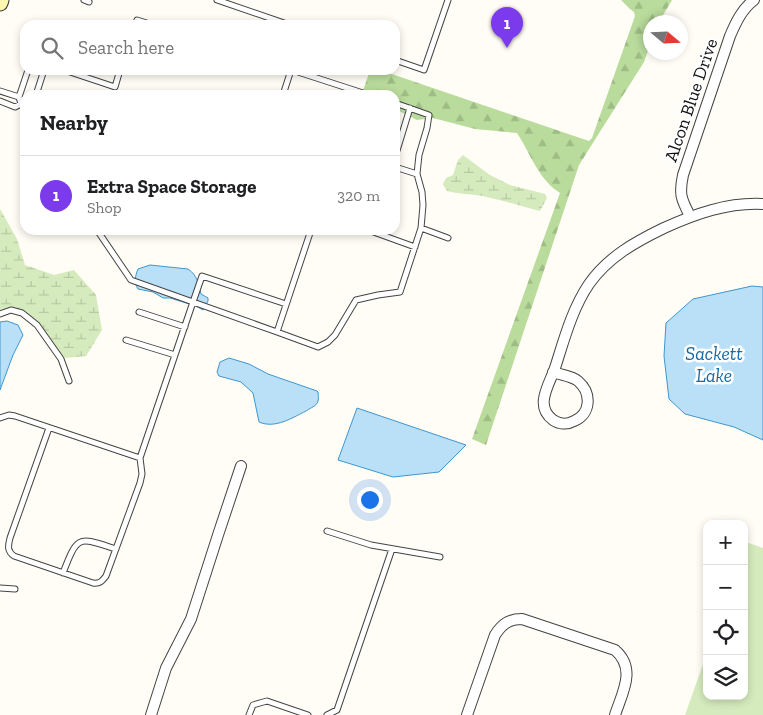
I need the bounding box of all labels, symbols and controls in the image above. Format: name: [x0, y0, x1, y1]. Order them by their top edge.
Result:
pin: 1: [491, 7, 523, 48]
north arrow: [643, 15, 688, 60]
search box: [20, 20, 400, 75]
icon: search: [38, 34, 66, 62]
street label: Alcon Blue Drive: [660, 35, 722, 165]
text: Search here: [78, 36, 174, 59]
text: Nearby: [40, 110, 108, 135]
text: Extra Space Storage: [87, 175, 256, 198]
text: 1: [53, 186, 59, 205]
text: 320 m: [337, 186, 380, 205]
text: Shop: [87, 198, 122, 217]
water label: Sackett Lake: [685, 342, 743, 387]
your location: [357, 487, 383, 513]
map controls: [703, 520, 748, 700]
button: +: [703, 520, 748, 565]
button: −: [703, 565, 748, 610]
button: locate: [703, 610, 748, 655]
button: layers: [703, 655, 748, 700]

